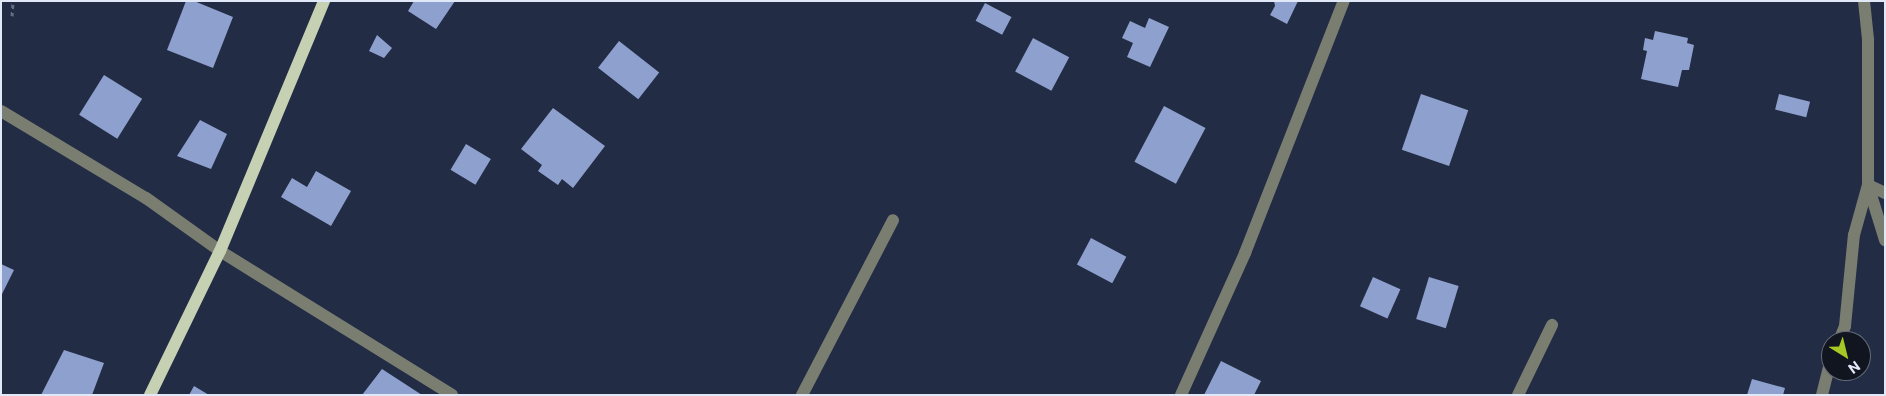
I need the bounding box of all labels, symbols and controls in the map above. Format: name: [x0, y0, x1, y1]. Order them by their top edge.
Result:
north arrow: [1821, 331, 1871, 381]
text: N: [1845, 358, 1864, 378]

